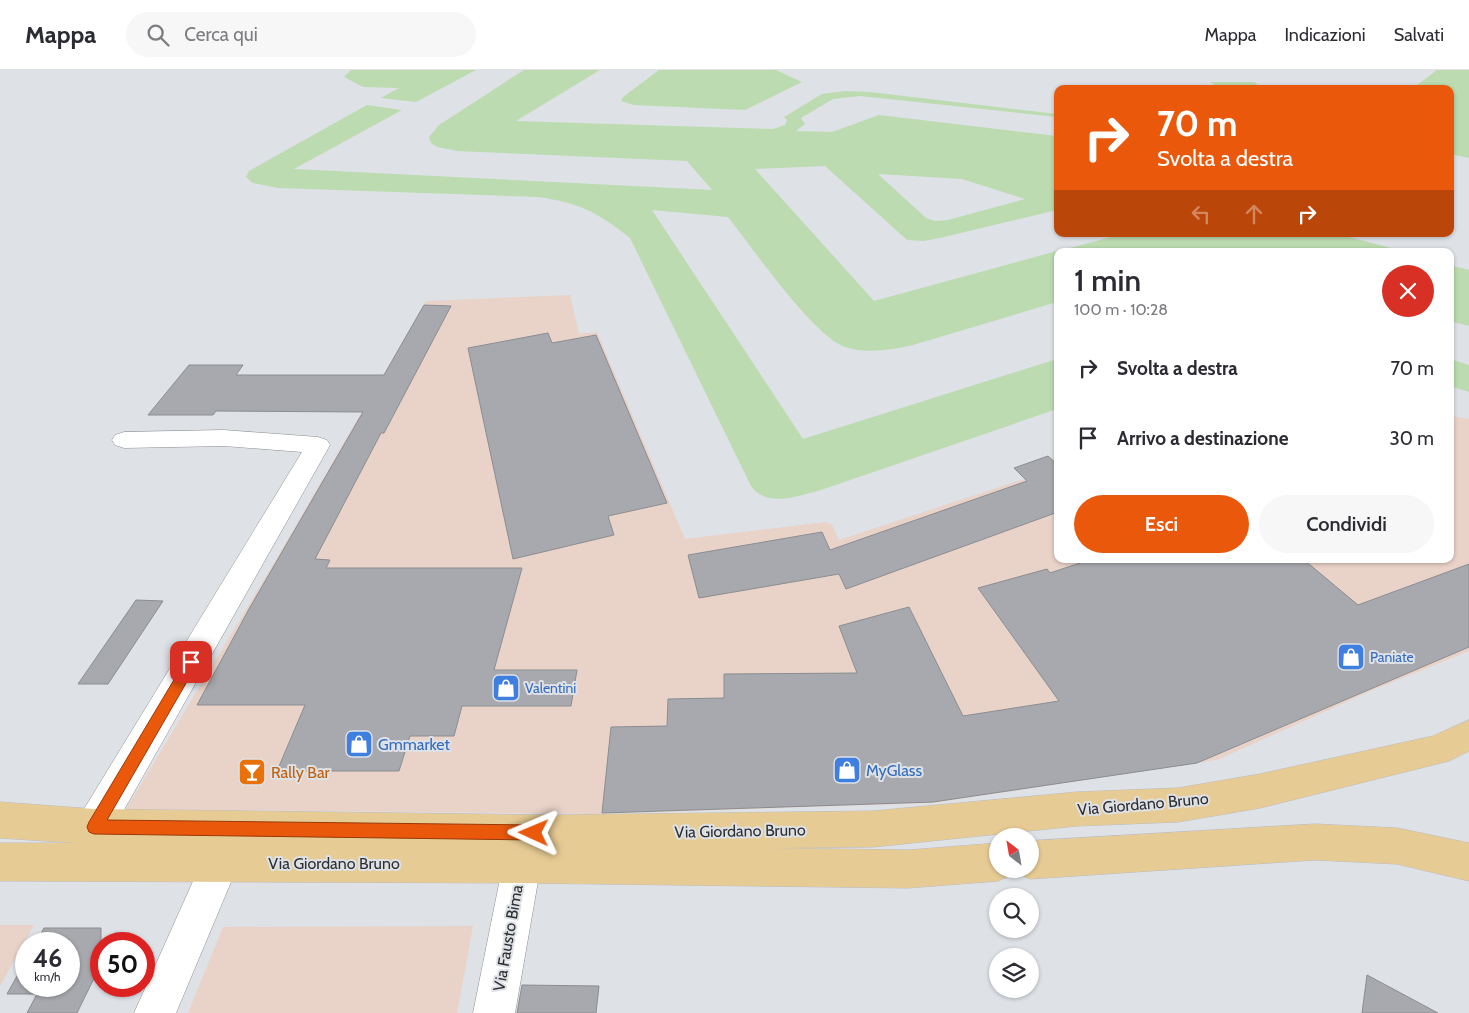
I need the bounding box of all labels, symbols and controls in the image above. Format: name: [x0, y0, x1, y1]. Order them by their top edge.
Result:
search box: [126, 12, 476, 57]
text: Mappa: [25, 20, 96, 49]
icon: search: [144, 21, 172, 49]
text: Cerca qui: [184, 23, 258, 46]
text: Mappa: [1205, 24, 1256, 46]
text: Indicazioni: [1284, 24, 1366, 46]
text: Salvati: [1394, 24, 1444, 46]
text: 70 m: [1157, 102, 1238, 145]
icon: right: [1074, 105, 1139, 170]
text: Svolta a destra: [1157, 145, 1293, 172]
icon: left: [1187, 200, 1215, 228]
icon: ahead: [1240, 200, 1268, 228]
icon: right: [1293, 200, 1321, 228]
text: 1 min: [1074, 262, 1141, 299]
button: close: [1382, 265, 1434, 317]
text: 100 m · 10:28: [1074, 300, 1168, 319]
icon: right: [1074, 354, 1102, 382]
text: Svolta a destra: [1117, 357, 1238, 380]
text: 70 m: [1390, 357, 1434, 380]
icon: arrive: [1074, 424, 1102, 452]
text: Arrivo a destinazione: [1117, 427, 1288, 450]
text: 30 m: [1390, 427, 1434, 450]
button: Esci: [1074, 495, 1249, 553]
button: Condividi: [1259, 495, 1434, 553]
pin: [170, 641, 212, 683]
shop icon: Paniate: [1336, 642, 1366, 672]
icon: arrive: [177, 648, 205, 676]
place label: Paniate: [1370, 648, 1414, 666]
shop icon: Valentini: [491, 673, 521, 703]
place label: Valentini: [525, 679, 576, 697]
shop icon: Gmmarket: [344, 729, 374, 759]
place label: Gmmarket: [378, 735, 450, 754]
shop icon: MyGlass: [832, 755, 862, 785]
bar icon: Rally Bar: [237, 757, 267, 787]
place label: MyGlass: [866, 761, 922, 780]
place label: Rally Bar: [271, 763, 331, 782]
street label: Via Giordano Bruno: [1077, 789, 1209, 819]
position arrow: [507, 806, 559, 858]
street label: Via Giordano Bruno: [674, 820, 806, 842]
north arrow: [989, 828, 1039, 878]
map controls: [989, 828, 1039, 998]
street label: Via Giordano Bruno: [268, 854, 400, 873]
street label: Via Fausto Bima: [489, 883, 527, 993]
button: search: [989, 888, 1039, 938]
speed limit sign: 50: [90, 932, 155, 997]
text: 46: [33, 943, 62, 973]
button: layers: [989, 948, 1039, 998]
text: km/h: [34, 969, 61, 984]

